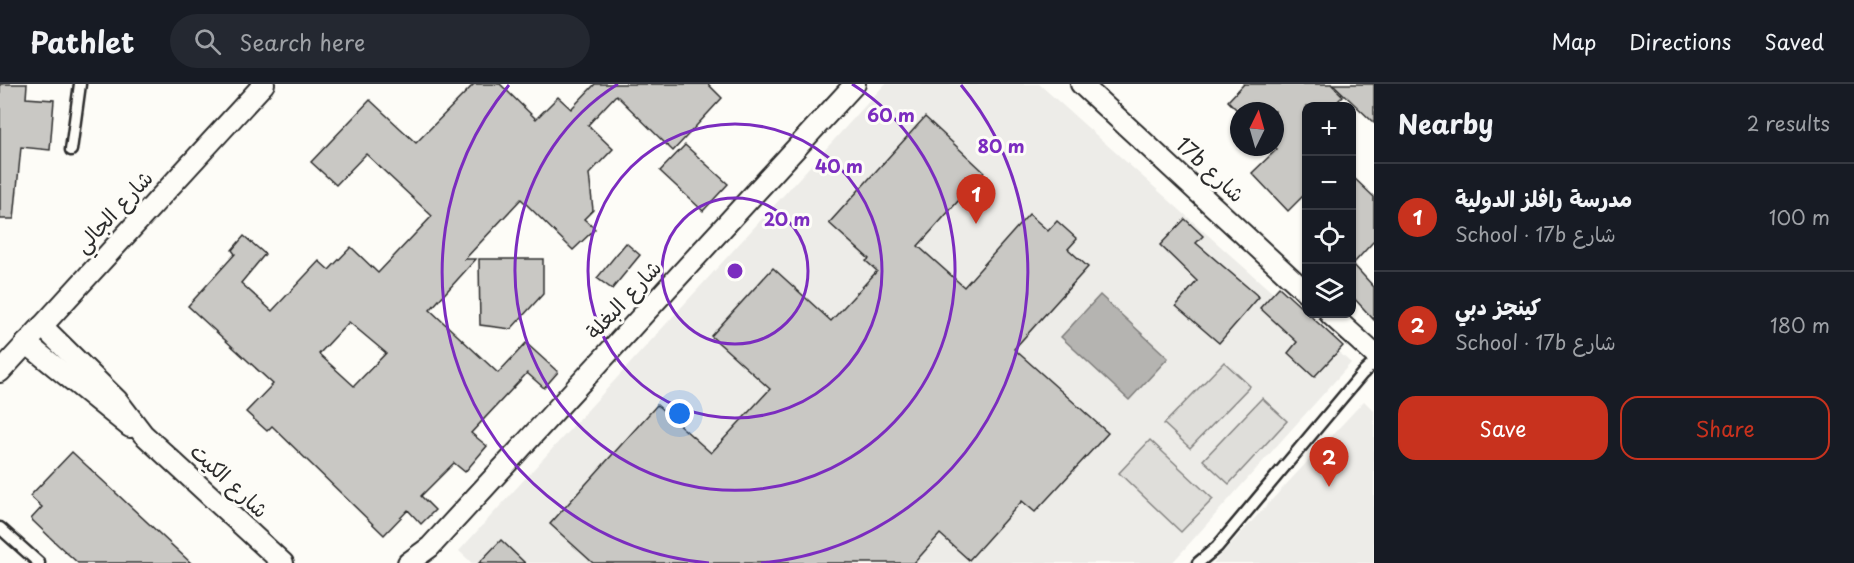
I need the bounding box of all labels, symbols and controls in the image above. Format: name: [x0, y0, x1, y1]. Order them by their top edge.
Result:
search box: [170, 14, 590, 68]
text: Pathlet: [30, 20, 134, 63]
icon: search: [191, 25, 224, 58]
text: Search here: [239, 25, 365, 58]
text: Map: [1551, 25, 1596, 57]
text: Directions: [1629, 25, 1731, 57]
text: Saved: [1764, 25, 1824, 57]
text: 60 m: [867, 101, 915, 128]
north arrow: [1230, 102, 1284, 156]
map controls: [1302, 102, 1356, 318]
button: +: [1302, 102, 1356, 156]
text: Nearby: [1398, 104, 1493, 143]
text: 2 results: [1747, 108, 1830, 138]
street label: 17b شارع: [1169, 128, 1253, 210]
text: 80 m: [977, 132, 1025, 159]
text: 40 m: [815, 152, 863, 179]
button: −: [1302, 156, 1356, 210]
street label: شارع الجالي: [66, 162, 163, 263]
pin: 1: [956, 174, 996, 224]
text: مدرسة رافلز الدولية: [1455, 181, 1632, 214]
text: 1: [1413, 202, 1422, 232]
text: 100 m: [1769, 202, 1830, 232]
text: 20 m: [764, 205, 810, 232]
button: locate: [1302, 210, 1356, 264]
text: School · 17b شارع: [1455, 219, 1616, 249]
street label: شارع البغلة: [577, 252, 669, 346]
centre of rings: [725, 261, 745, 281]
button: layers: [1302, 264, 1356, 318]
text: كينجز دبي: [1455, 289, 1541, 322]
text: 2: [1410, 310, 1425, 340]
text: 180 m: [1770, 310, 1830, 340]
text: School · 17b شارع: [1455, 327, 1616, 357]
button: Save: [1398, 396, 1608, 460]
button: Share: [1620, 396, 1830, 460]
your location: [665, 399, 694, 428]
street label: شارع الكيت: [183, 435, 277, 525]
pin: 2: [1310, 438, 1348, 487]

